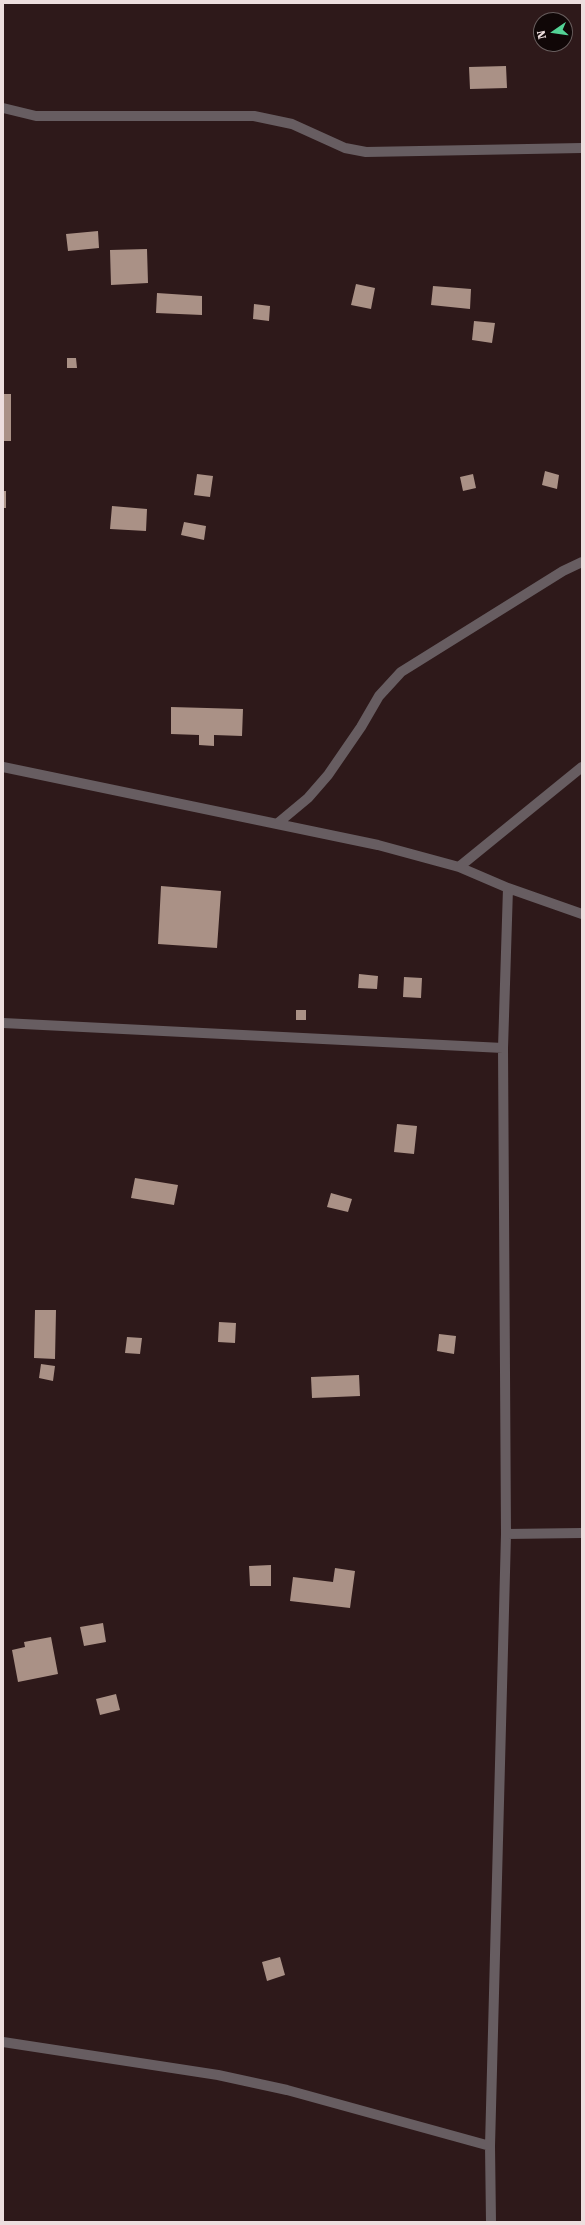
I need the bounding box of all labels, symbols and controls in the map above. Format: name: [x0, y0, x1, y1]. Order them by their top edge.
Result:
north arrow: [533, 12, 573, 52]
text: N: [535, 29, 549, 40]

